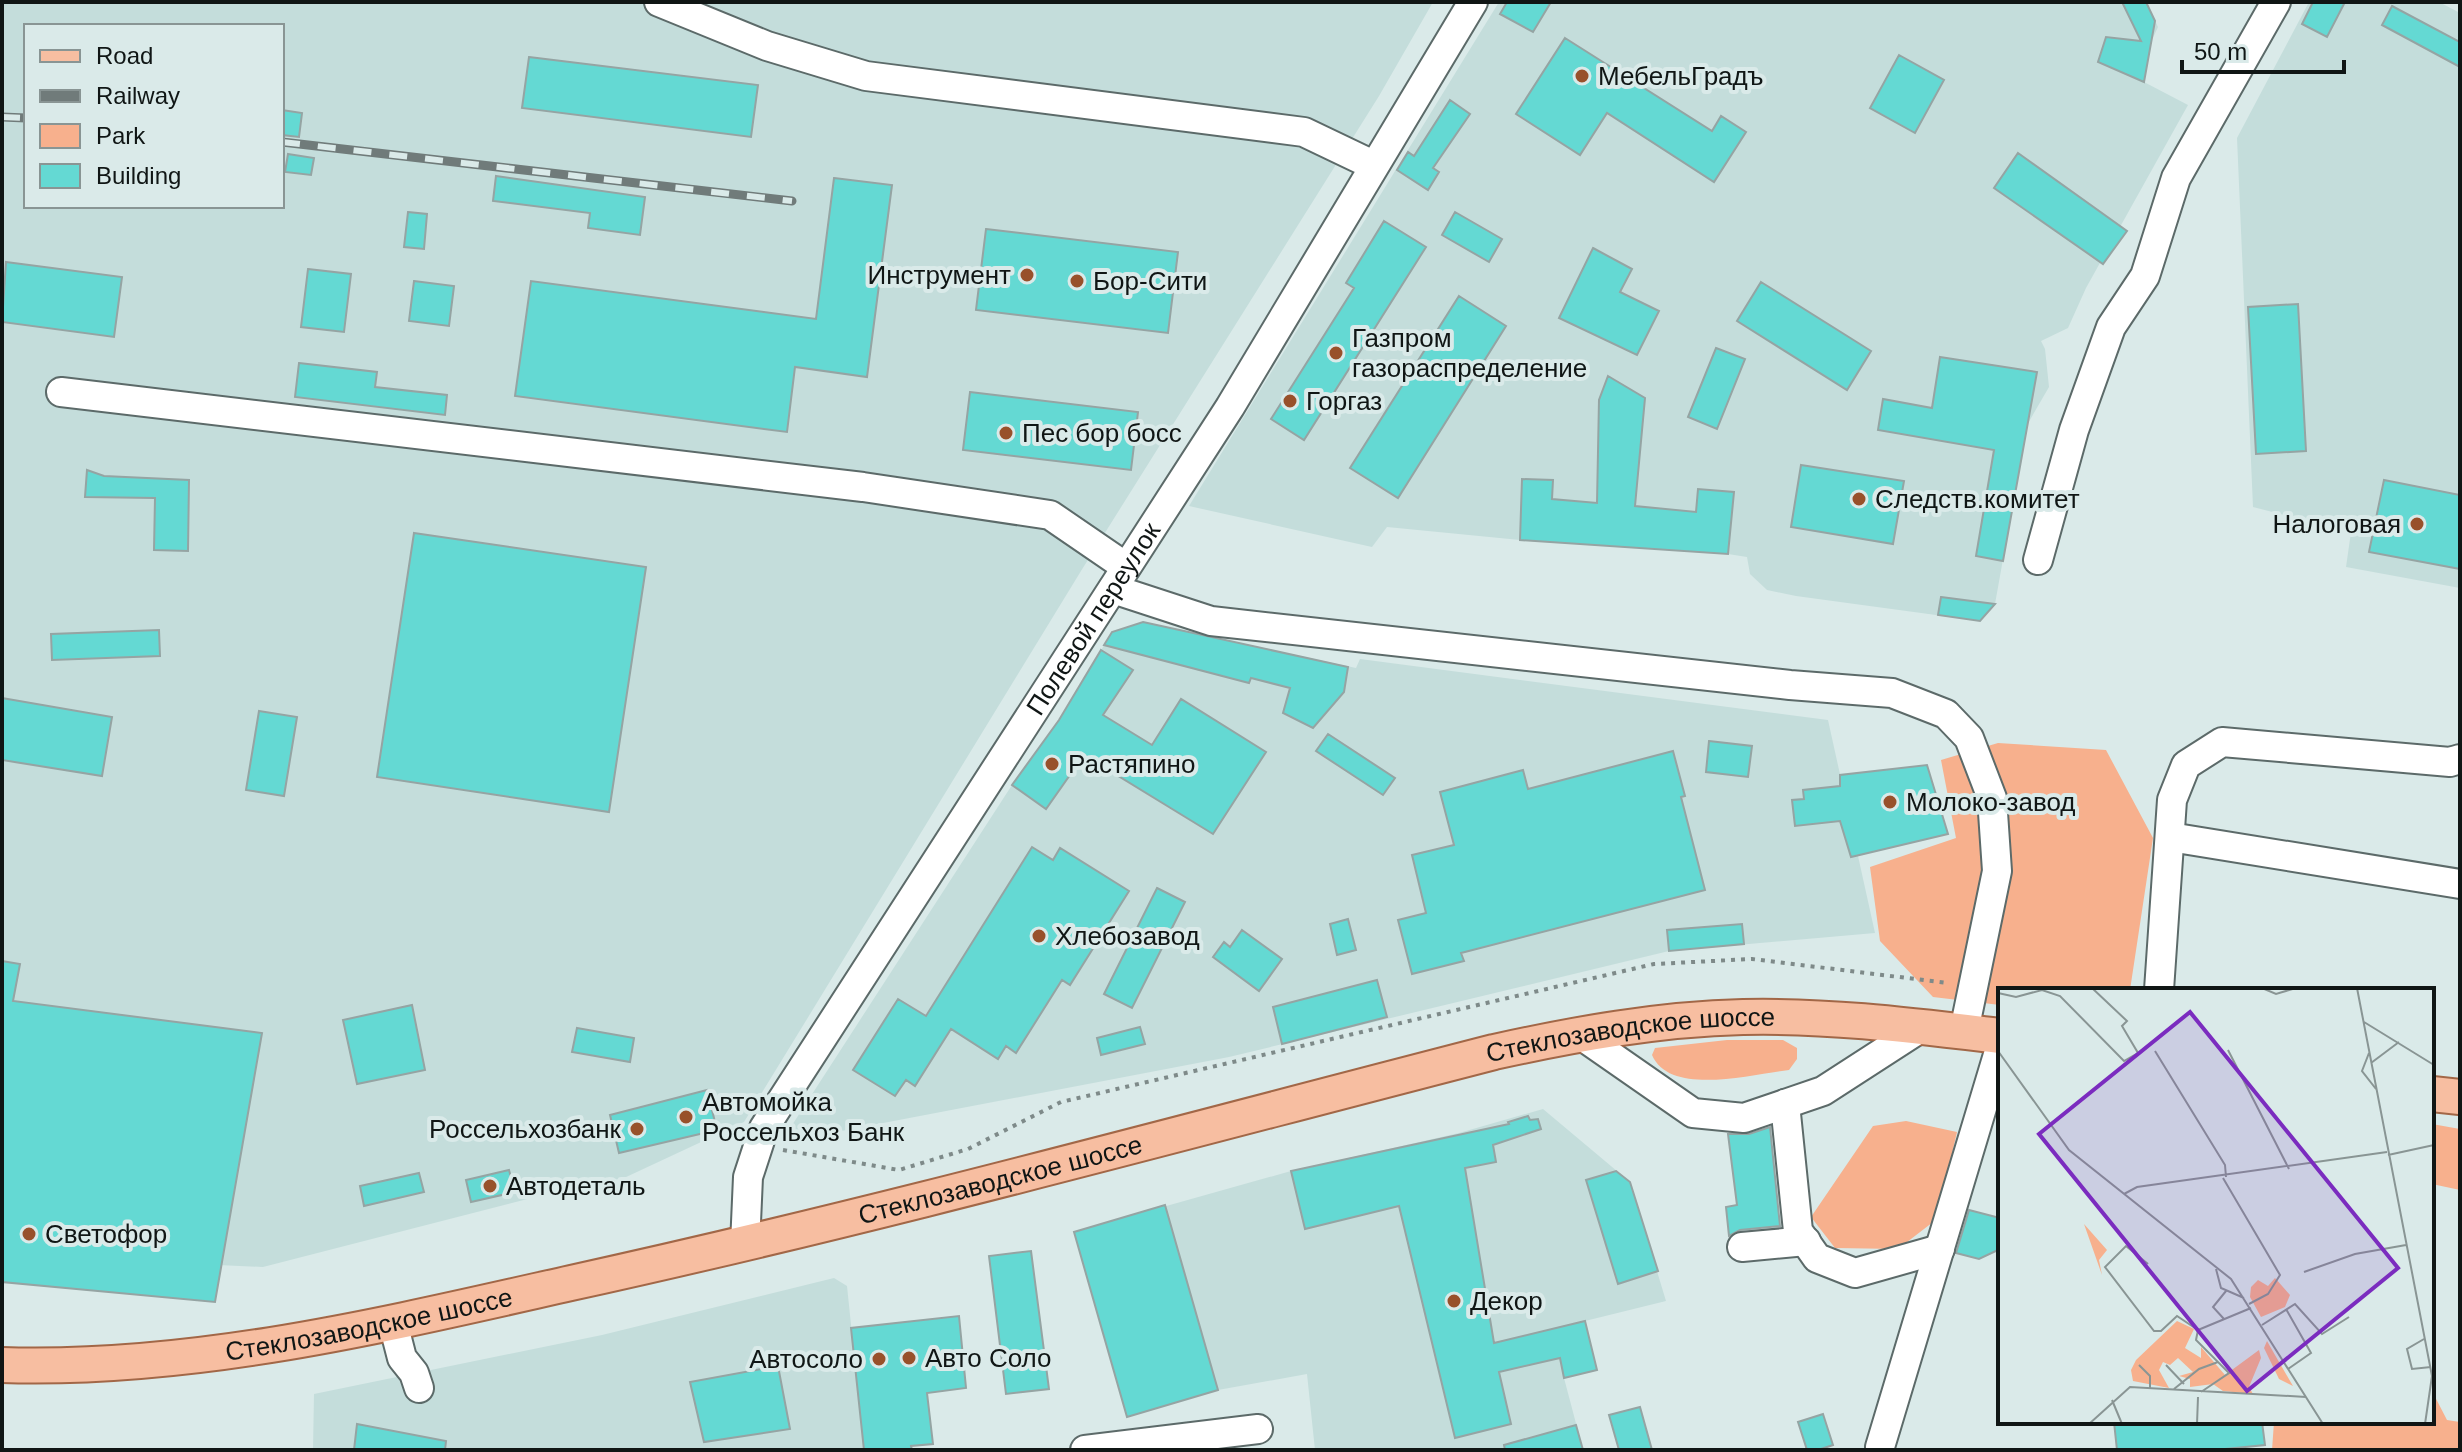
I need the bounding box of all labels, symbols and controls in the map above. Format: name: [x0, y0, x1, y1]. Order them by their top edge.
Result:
legend: [24, 24, 284, 208]
scale bar: [2182, 24, 2344, 74]
text: 50 m: [2194, 38, 2247, 65]
text: Road: [96, 42, 153, 69]
place label: МебельГрадъ: [1598, 61, 1763, 91]
marker: МебельГрадъ: [1573, 67, 1591, 85]
text: Railway: [96, 82, 180, 109]
text: Park: [96, 122, 146, 149]
text: Building: [96, 162, 181, 189]
place label: Инструмент: [868, 260, 1011, 290]
marker: Инструмент: [1018, 266, 1036, 284]
place label: Бор-Сити: [1093, 266, 1207, 296]
marker: Бор-Сити: [1068, 272, 1086, 290]
place label: Газпром газораспределение: [1352, 323, 1587, 383]
marker: Газпром газораспределение: [1327, 344, 1345, 362]
place label: Горгаз: [1306, 386, 1382, 416]
marker: Горгаз: [1281, 392, 1299, 410]
place label: Пес бор босс: [1022, 418, 1182, 448]
marker: Пес бор босс: [997, 424, 1015, 442]
place label: Следств.комитет: [1875, 484, 2080, 514]
marker: Следств.комитет: [1850, 490, 1868, 508]
place label: Налоговая: [2272, 509, 2401, 539]
marker: Налоговая: [2408, 515, 2426, 533]
street label: Полевой переулок: [1020, 516, 1167, 720]
place label: Растяпино: [1068, 749, 1195, 779]
marker: Растяпино: [1043, 755, 1061, 773]
place label: Молоко-завод: [1906, 787, 2076, 817]
marker: Молоко-завод: [1881, 793, 1899, 811]
place label: Хлебозавод: [1055, 921, 1200, 951]
marker: Хлебозавод: [1030, 927, 1048, 945]
inset map: [1998, 988, 2434, 1424]
street label: Стеклозаводское шоссе: [1483, 1002, 1775, 1068]
place label: Автомойка Россельхоз Банк: [702, 1087, 905, 1147]
marker: Автомойка Россельхоз Банк: [677, 1108, 695, 1126]
place label: Россельхозбанк: [429, 1114, 622, 1144]
marker: Россельхозбанк: [628, 1120, 646, 1138]
street label: Стеклозаводское шоссе: [855, 1129, 1145, 1230]
place label: Автодеталь: [506, 1171, 646, 1201]
marker: Автодеталь: [481, 1177, 499, 1195]
place label: Светофор: [45, 1219, 167, 1249]
marker: Светофор: [20, 1225, 38, 1243]
street label: Стеклозаводское шоссе: [223, 1282, 515, 1367]
place label: Декор: [1470, 1286, 1543, 1316]
marker: Декор: [1445, 1292, 1463, 1310]
place label: Авто Соло: [925, 1343, 1051, 1373]
place label: Автосоло: [749, 1344, 863, 1374]
marker: Авто Соло: [900, 1349, 918, 1367]
marker: Автосоло: [870, 1350, 888, 1368]

